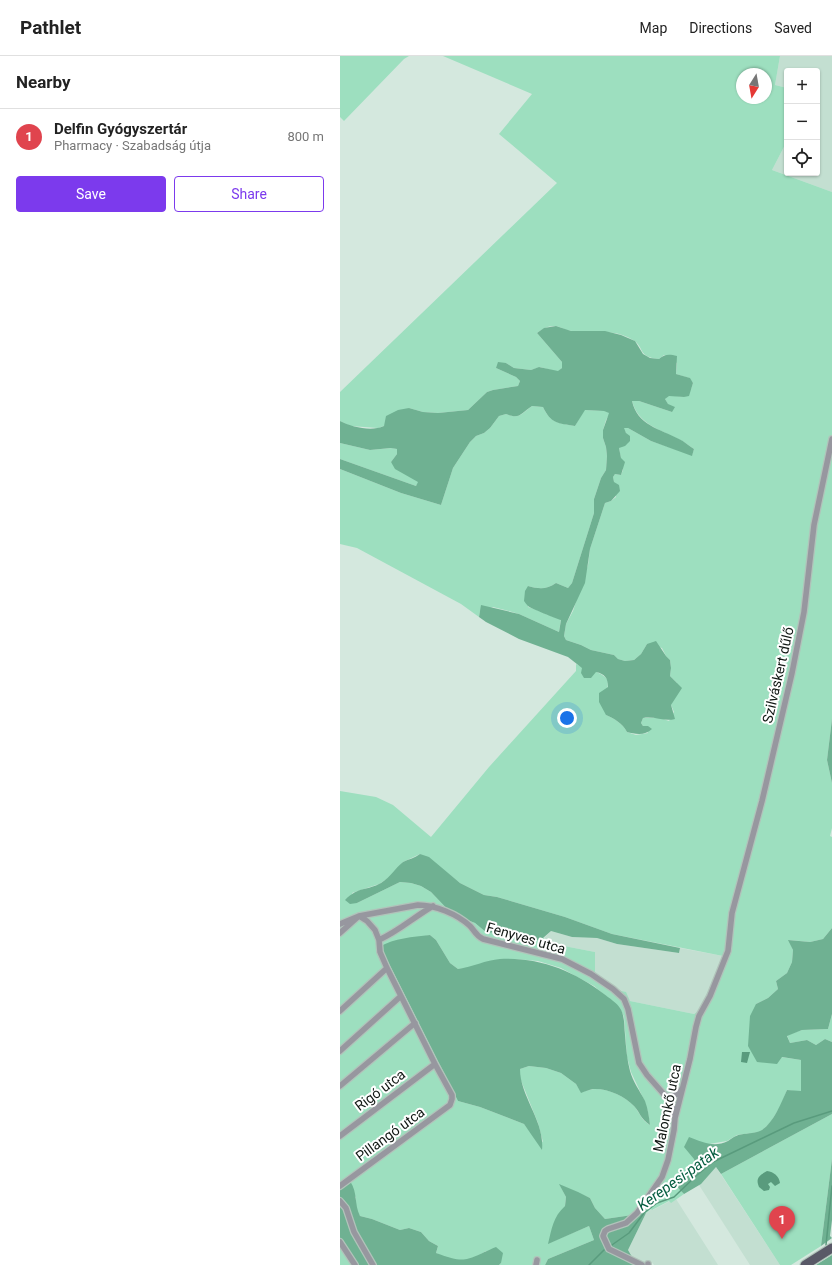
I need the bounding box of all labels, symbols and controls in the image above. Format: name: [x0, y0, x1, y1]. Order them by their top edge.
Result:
text: Pathlet: [20, 16, 81, 39]
text: Map: [640, 20, 667, 36]
text: Directions: [689, 20, 752, 36]
text: Saved: [774, 20, 812, 36]
north arrow: [736, 68, 772, 104]
map controls: [784, 68, 820, 176]
button: +: [784, 68, 820, 104]
text: Nearby: [16, 72, 71, 92]
button: −: [784, 104, 820, 140]
text: Delfin Gyógyszertár: [54, 120, 187, 138]
text: 1: [25, 129, 33, 144]
text: 800 m: [287, 129, 324, 144]
text: Pharmacy · Szabadság útja: [54, 138, 211, 153]
button: locate: [784, 140, 820, 176]
button: Save: [16, 176, 166, 212]
button: Share: [174, 176, 324, 212]
street label: Szilváskert dűlő: [759, 625, 797, 725]
your location: [557, 708, 577, 728]
street label: Fenyves utca: [485, 919, 567, 957]
street label: Malomkő utca: [650, 1063, 684, 1153]
street label: Rigó utca: [352, 1066, 408, 1114]
street label: Pillangó utca: [353, 1104, 427, 1164]
water label: Kerepesi-patak: [634, 1143, 723, 1215]
pin: 1: [769, 1206, 795, 1239]

